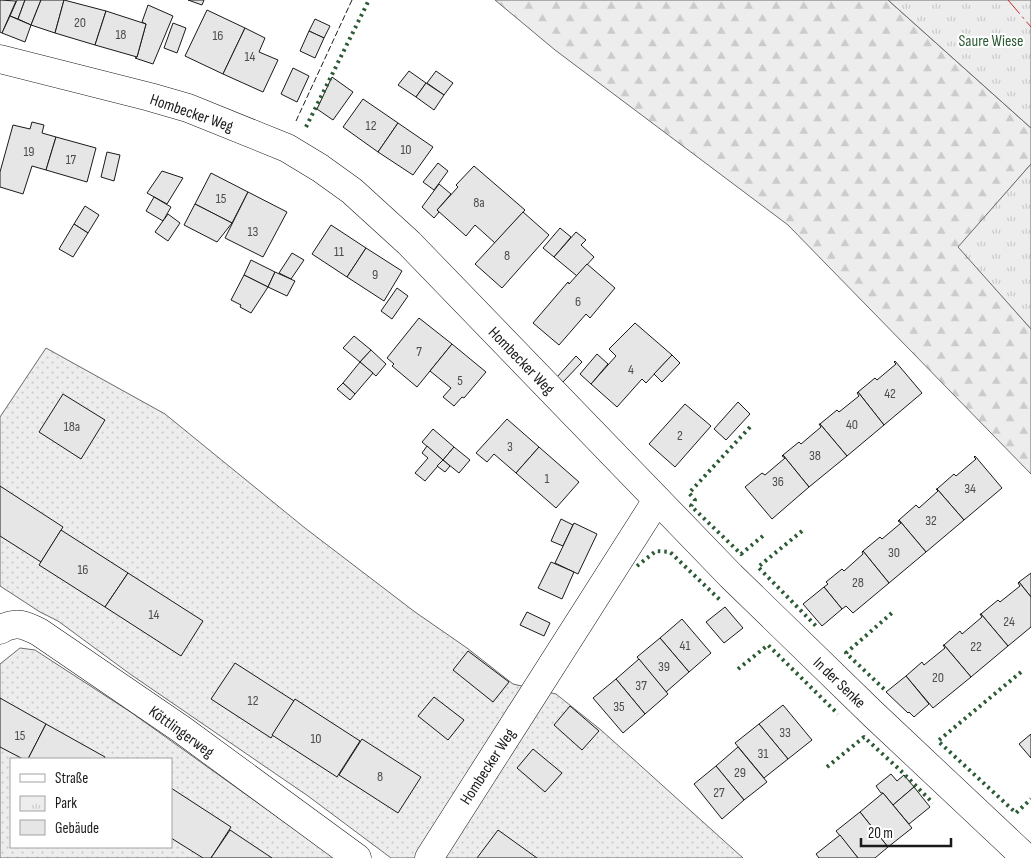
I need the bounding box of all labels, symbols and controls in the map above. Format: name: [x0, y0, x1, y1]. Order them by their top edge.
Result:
house number: 20: [74, 14, 86, 31]
house number: 18: [115, 26, 127, 43]
house number: 16: [212, 27, 224, 44]
park label: Saure Wiese: [958, 32, 1024, 51]
house number: 14: [245, 48, 256, 65]
street label: Hombecker Weg: [147, 90, 236, 137]
house number: 12: [366, 117, 377, 134]
house number: 10: [400, 141, 412, 158]
house number: 19: [23, 143, 35, 160]
house number: 17: [66, 151, 77, 168]
house number: 15: [216, 190, 227, 207]
house number: 8a: [473, 194, 485, 211]
house number: 13: [248, 223, 259, 240]
house number: 11: [334, 243, 344, 260]
house number: 8: [504, 247, 510, 264]
house number: 9: [372, 266, 378, 283]
house number: 6: [575, 293, 581, 310]
street label: Hombecker Weg: [484, 323, 558, 399]
house number: 7: [416, 343, 422, 360]
house number: 4: [628, 361, 634, 378]
house number: 5: [457, 372, 463, 389]
house number: 42: [884, 385, 896, 402]
house number: 40: [846, 416, 858, 433]
house number: 18a: [64, 418, 80, 435]
house number: 2: [677, 427, 683, 444]
house number: 3: [507, 438, 513, 455]
house number: 38: [809, 447, 821, 464]
house number: 1: [545, 470, 550, 487]
house number: 36: [772, 473, 784, 490]
house number: 34: [964, 480, 976, 497]
house number: 32: [925, 512, 937, 529]
house number: 30: [888, 544, 900, 561]
house number: 16: [77, 561, 89, 578]
house number: 28: [852, 574, 864, 591]
house number: 14: [149, 606, 160, 623]
house number: 24: [1003, 613, 1015, 630]
house number: 41: [680, 637, 690, 654]
house number: 22: [970, 638, 982, 655]
street label: In der Senke: [809, 654, 869, 713]
house number: 39: [658, 658, 670, 675]
house number: 20: [932, 669, 944, 686]
house number: 37: [635, 677, 647, 694]
house number: 12: [248, 692, 259, 709]
house number: 35: [613, 698, 625, 715]
street label: Köttlingerweg: [145, 702, 217, 762]
house number: 33: [779, 724, 791, 741]
street label: Hombecker Weg: [457, 725, 520, 808]
house number: 15: [15, 727, 26, 744]
house number: 10: [310, 730, 322, 747]
house number: 31: [758, 745, 768, 762]
legend: [10, 758, 172, 848]
house number: 29: [734, 764, 746, 781]
house number: 8: [377, 768, 383, 785]
text: Straße: [55, 769, 88, 788]
house number: 27: [713, 784, 725, 801]
text: Park: [55, 794, 77, 813]
scale bar: [861, 816, 951, 848]
text: Gebäude: [55, 819, 99, 838]
text: 20 m: [868, 824, 893, 843]

